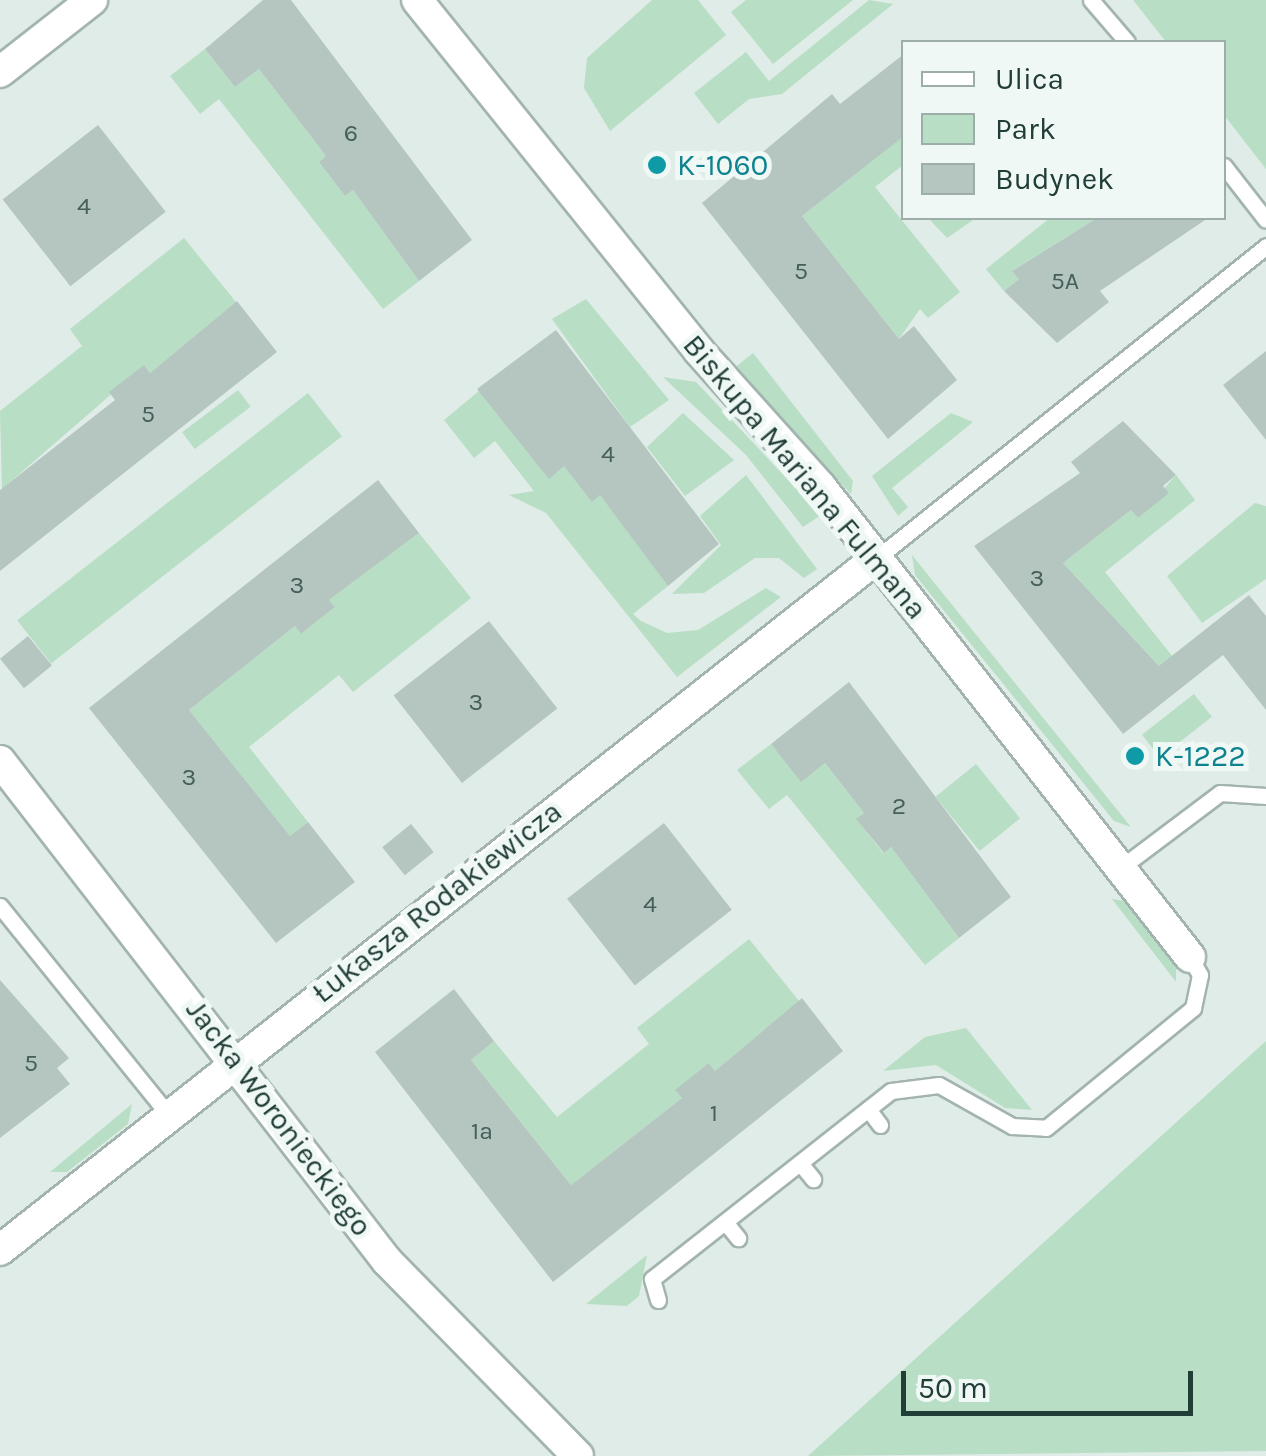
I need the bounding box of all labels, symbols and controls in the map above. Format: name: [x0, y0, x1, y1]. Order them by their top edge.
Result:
legend: [901, 40, 1226, 220]
text: Ulica: [995, 61, 1064, 97]
text: Park: [995, 111, 1056, 147]
house number: 6: [344, 118, 358, 148]
place label: K-1060: [677, 147, 768, 183]
marker: K-1060: [646, 154, 668, 176]
text: Budynek: [995, 161, 1114, 197]
house number: 4: [77, 191, 91, 221]
house number: 5: [794, 256, 808, 286]
house number: 5A: [1051, 266, 1079, 296]
street label: Biskupa Mariana Fulmana: [675, 327, 935, 627]
house number: 5: [141, 399, 155, 429]
house number: 4: [601, 439, 615, 469]
house number: 3: [1030, 563, 1044, 593]
house number: 3: [290, 570, 304, 600]
house number: 3: [469, 687, 483, 717]
place label: K-1222: [1155, 738, 1246, 774]
marker: K-1222: [1124, 745, 1146, 767]
house number: 3: [182, 762, 196, 792]
house number: 2: [892, 791, 906, 821]
street label: Łukasza Rodakiewicza: [305, 793, 569, 1011]
house number: 4: [643, 889, 657, 919]
street label: Jacka Woronieckiego: [178, 993, 380, 1243]
house number: 5: [24, 1048, 38, 1078]
house number: 1: [710, 1098, 718, 1128]
house number: 1a: [471, 1116, 493, 1146]
scale bar: [906, 1351, 1198, 1413]
text: 50 m: [918, 1370, 988, 1406]

